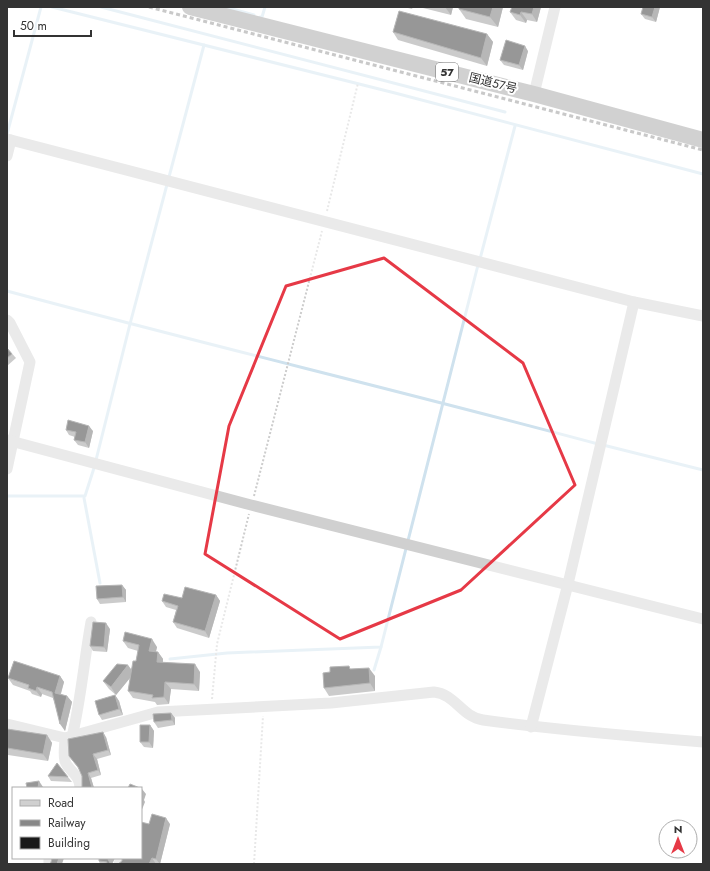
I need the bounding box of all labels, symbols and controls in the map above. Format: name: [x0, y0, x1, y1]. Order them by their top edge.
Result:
scale bar: [14, 12, 91, 38]
text: 50 m: [20, 17, 47, 35]
road number: 57: [436, 63, 458, 81]
street label: 国道57号: [467, 68, 519, 98]
legend: [12, 787, 142, 859]
text: Road: [48, 794, 74, 812]
text: Railway: [48, 814, 86, 832]
north arrow: [658, 819, 698, 859]
text: N: [674, 821, 682, 837]
text: Building: [48, 834, 90, 852]

